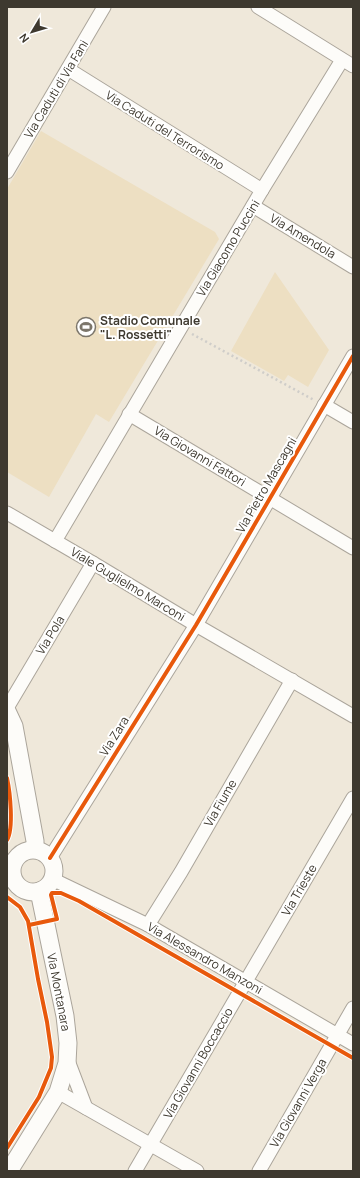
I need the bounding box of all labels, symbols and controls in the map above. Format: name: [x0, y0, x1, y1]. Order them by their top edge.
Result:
north arrow: [12, 12, 52, 52]
text: N: [15, 31, 32, 46]
street label: Via Caduti di Via Fani: [20, 37, 92, 141]
street label: Via Caduti del Terrorismo: [102, 86, 228, 174]
street label: Via Giacomo Puccini: [192, 196, 264, 300]
street label: Via Amendola: [267, 210, 339, 262]
place label: Stadio Comunale "L. Rossetti": [100, 312, 200, 343]
sports icon: Stadio Comunale "L. Rossetti": [75, 316, 97, 338]
street label: Via Giovanni Fattori: [151, 422, 249, 490]
street label: Via Pietro Mascagni: [232, 434, 300, 536]
street label: Viale Guglielmo Marconi: [68, 543, 188, 625]
street label: Via Pola: [32, 612, 68, 658]
street label: Via Zara: [95, 713, 133, 759]
street label: Via Fiume: [200, 776, 240, 830]
street label: Via Trieste: [277, 861, 321, 919]
street label: Via Alessandro Manzoni: [144, 918, 266, 998]
street label: Via Montanara: [43, 952, 75, 1032]
street label: Via Giovanni Boccaccio: [159, 1004, 237, 1122]
street label: Via Giovanni Verga: [266, 1055, 330, 1151]

